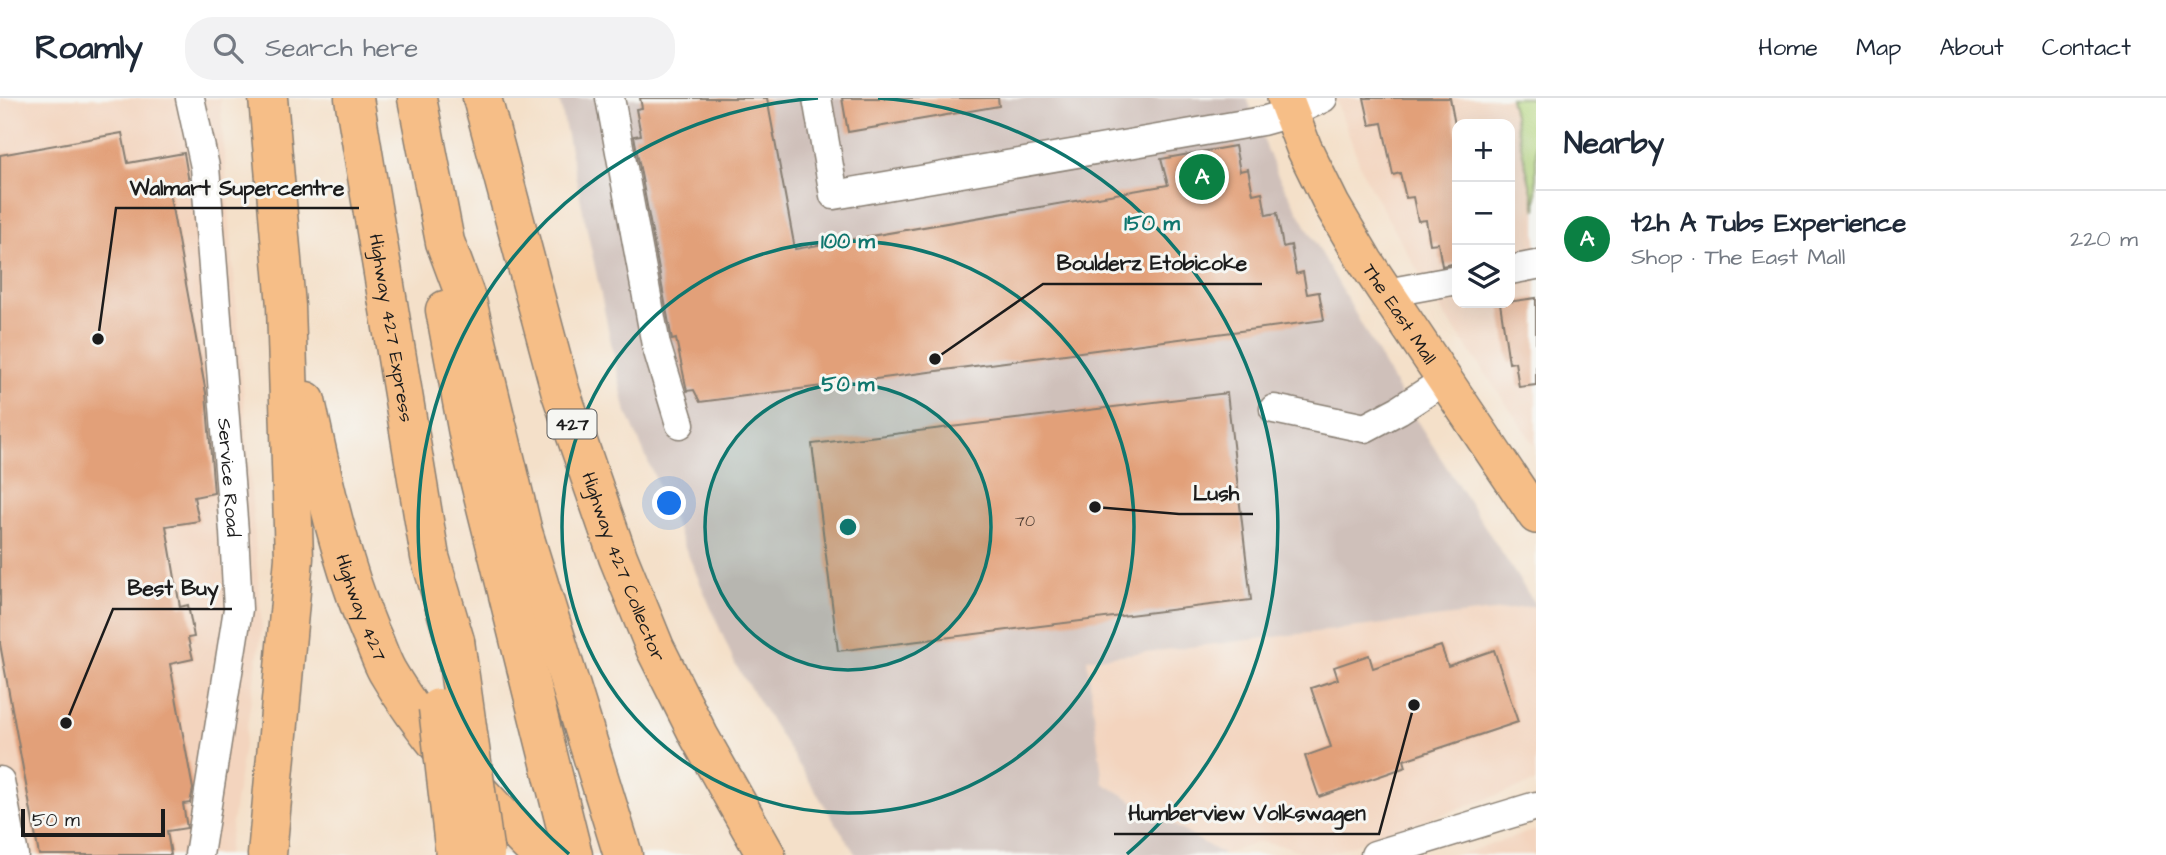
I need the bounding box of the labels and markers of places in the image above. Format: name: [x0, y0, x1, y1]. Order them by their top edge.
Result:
pin: A: [1179, 151, 1225, 203]
callout: Walmart Supercentre: [116, 166, 359, 208]
callout: Boulderz Etobicoke: [1043, 242, 1262, 284]
callout: Lush: [1179, 472, 1253, 514]
centre of rings: [836, 515, 860, 539]
callout: Best Buy: [113, 567, 232, 609]
callout: Humberview Volkswagen: [1114, 792, 1379, 834]

